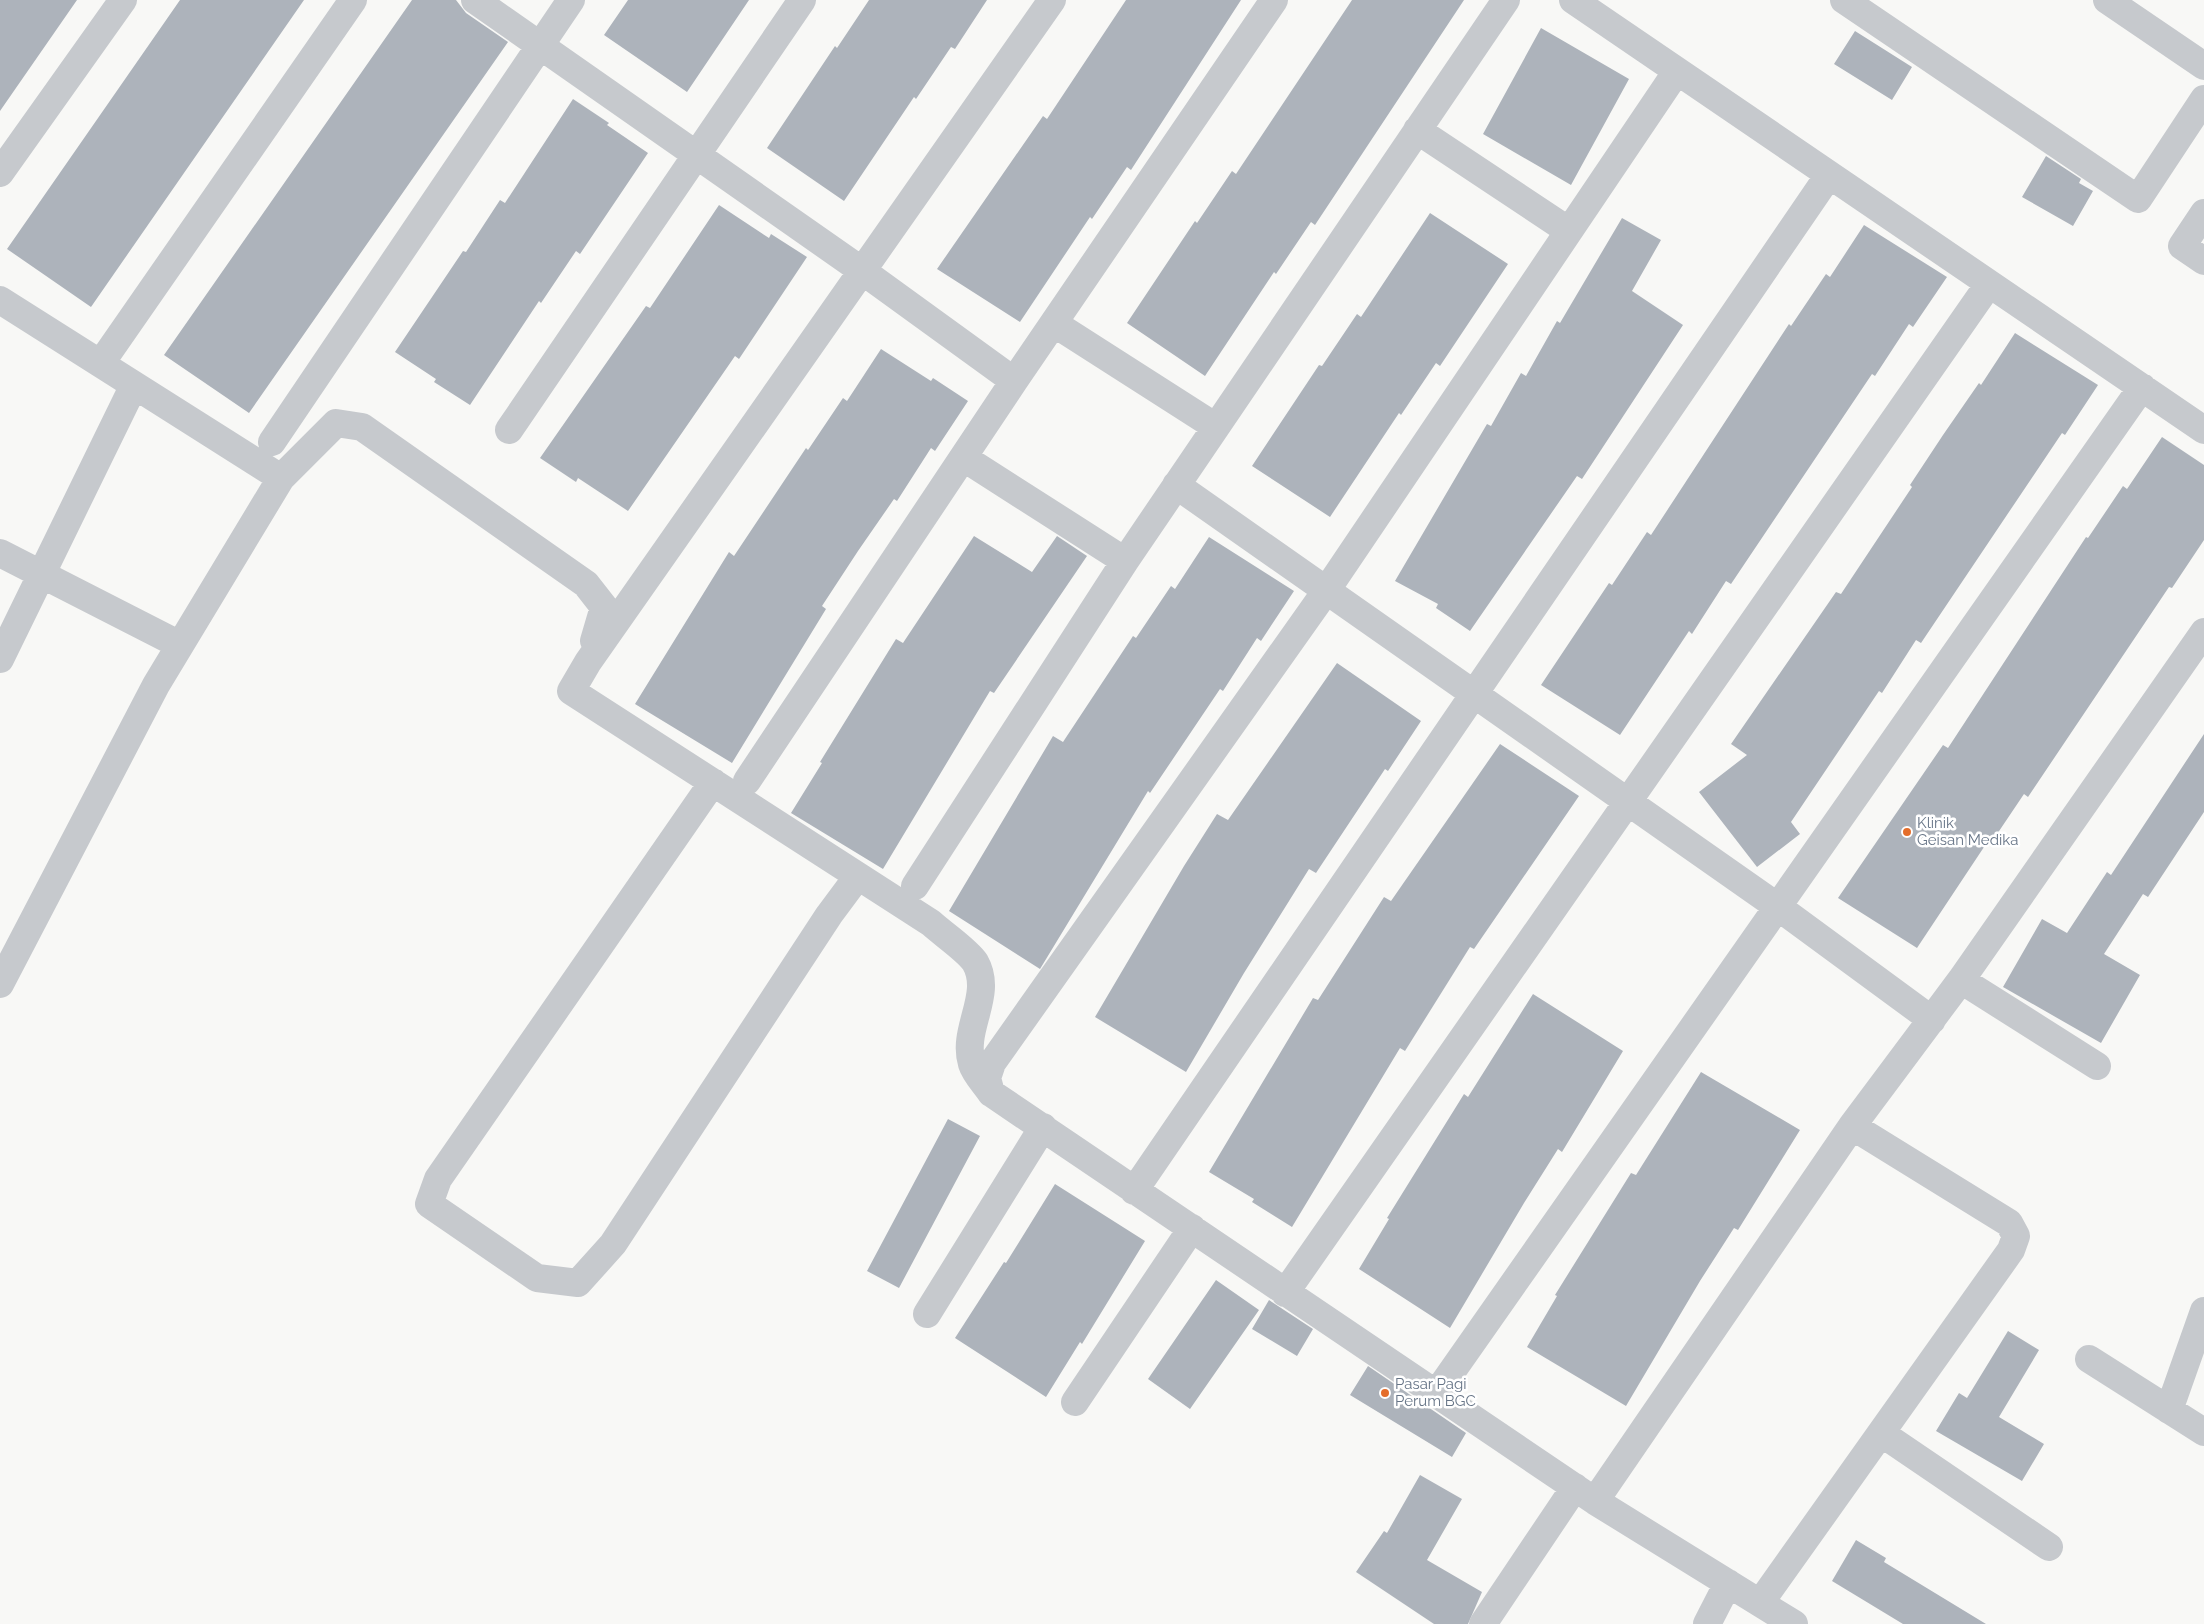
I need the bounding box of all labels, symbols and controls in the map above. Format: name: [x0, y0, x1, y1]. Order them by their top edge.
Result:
place label: Klinik Geisan Medika: [1917, 814, 2018, 849]
marker: Klinik Geisan Medika: [1901, 826, 1913, 838]
place label: Pasar Pagi Perum BGC: [1395, 1375, 1476, 1410]
marker: Pasar Pagi Perum BGC: [1379, 1387, 1391, 1399]

